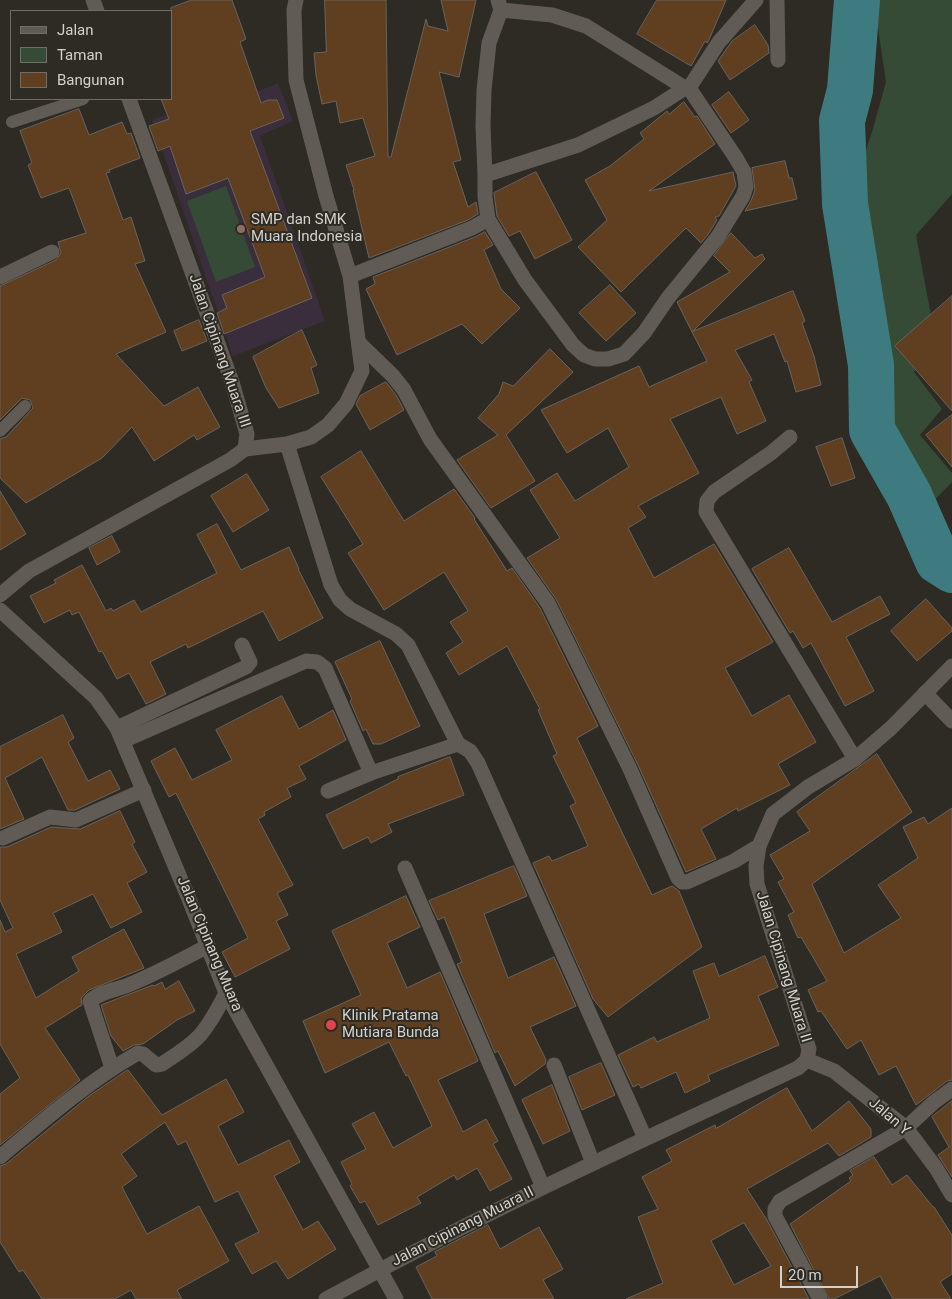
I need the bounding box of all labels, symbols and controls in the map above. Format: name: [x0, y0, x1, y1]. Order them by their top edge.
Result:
legend: [10, 10, 172, 100]
text: Jalan: [57, 21, 94, 39]
text: Taman: [57, 46, 103, 64]
text: Bangunan: [57, 71, 124, 89]
place label: SMP dan SMK Muara Indonesia: [251, 211, 362, 246]
marker: SMP dan SMK Muara Indonesia: [235, 223, 247, 235]
street label: Jalan Cipinang Muara III: [184, 272, 254, 430]
street label: Jalan Cipinang Muara: [172, 874, 246, 1014]
street label: Jalan Cipinang Muara II: [751, 889, 815, 1045]
place label: Klinik Pratama Mutiara Bunda: [342, 1007, 439, 1042]
marker: Klinik Pratama Mutiara Bunda: [324, 1018, 338, 1032]
street label: Jalan Y: [865, 1094, 913, 1140]
street label: Jalan Cipinang Muara II: [389, 1183, 537, 1271]
scale bar: [782, 1256, 860, 1288]
text: 20 m: [788, 1266, 822, 1284]

